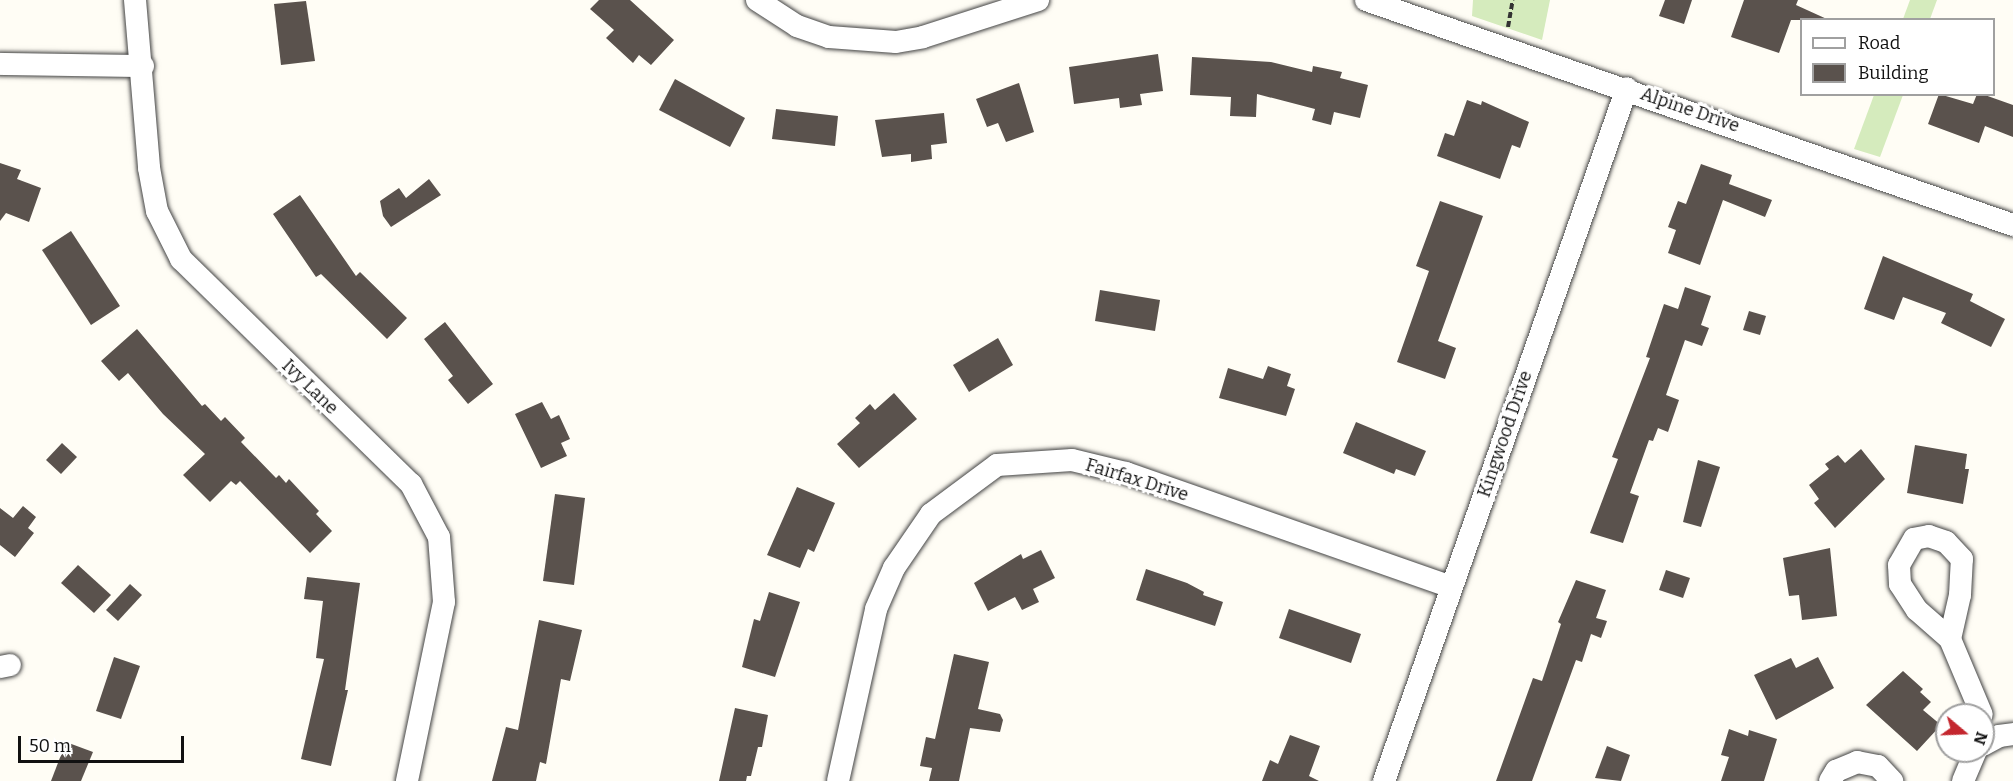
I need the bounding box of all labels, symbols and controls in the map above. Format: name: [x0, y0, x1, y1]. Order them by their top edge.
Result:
legend: [1800, 18, 1995, 96]
text: Road: [1858, 32, 1900, 54]
text: Building: [1858, 62, 1929, 84]
street label: Alpine Drive: [1638, 83, 1742, 137]
street label: Ivy Lane: [277, 355, 343, 419]
street label: Kingwood Drive: [1473, 368, 1537, 500]
street label: Fairfax Drive: [1083, 454, 1191, 506]
north arrow: [1935, 703, 1995, 763]
scale bar: [21, 724, 188, 762]
text: N: [1970, 729, 1992, 747]
text: 50 m: [29, 735, 71, 757]

